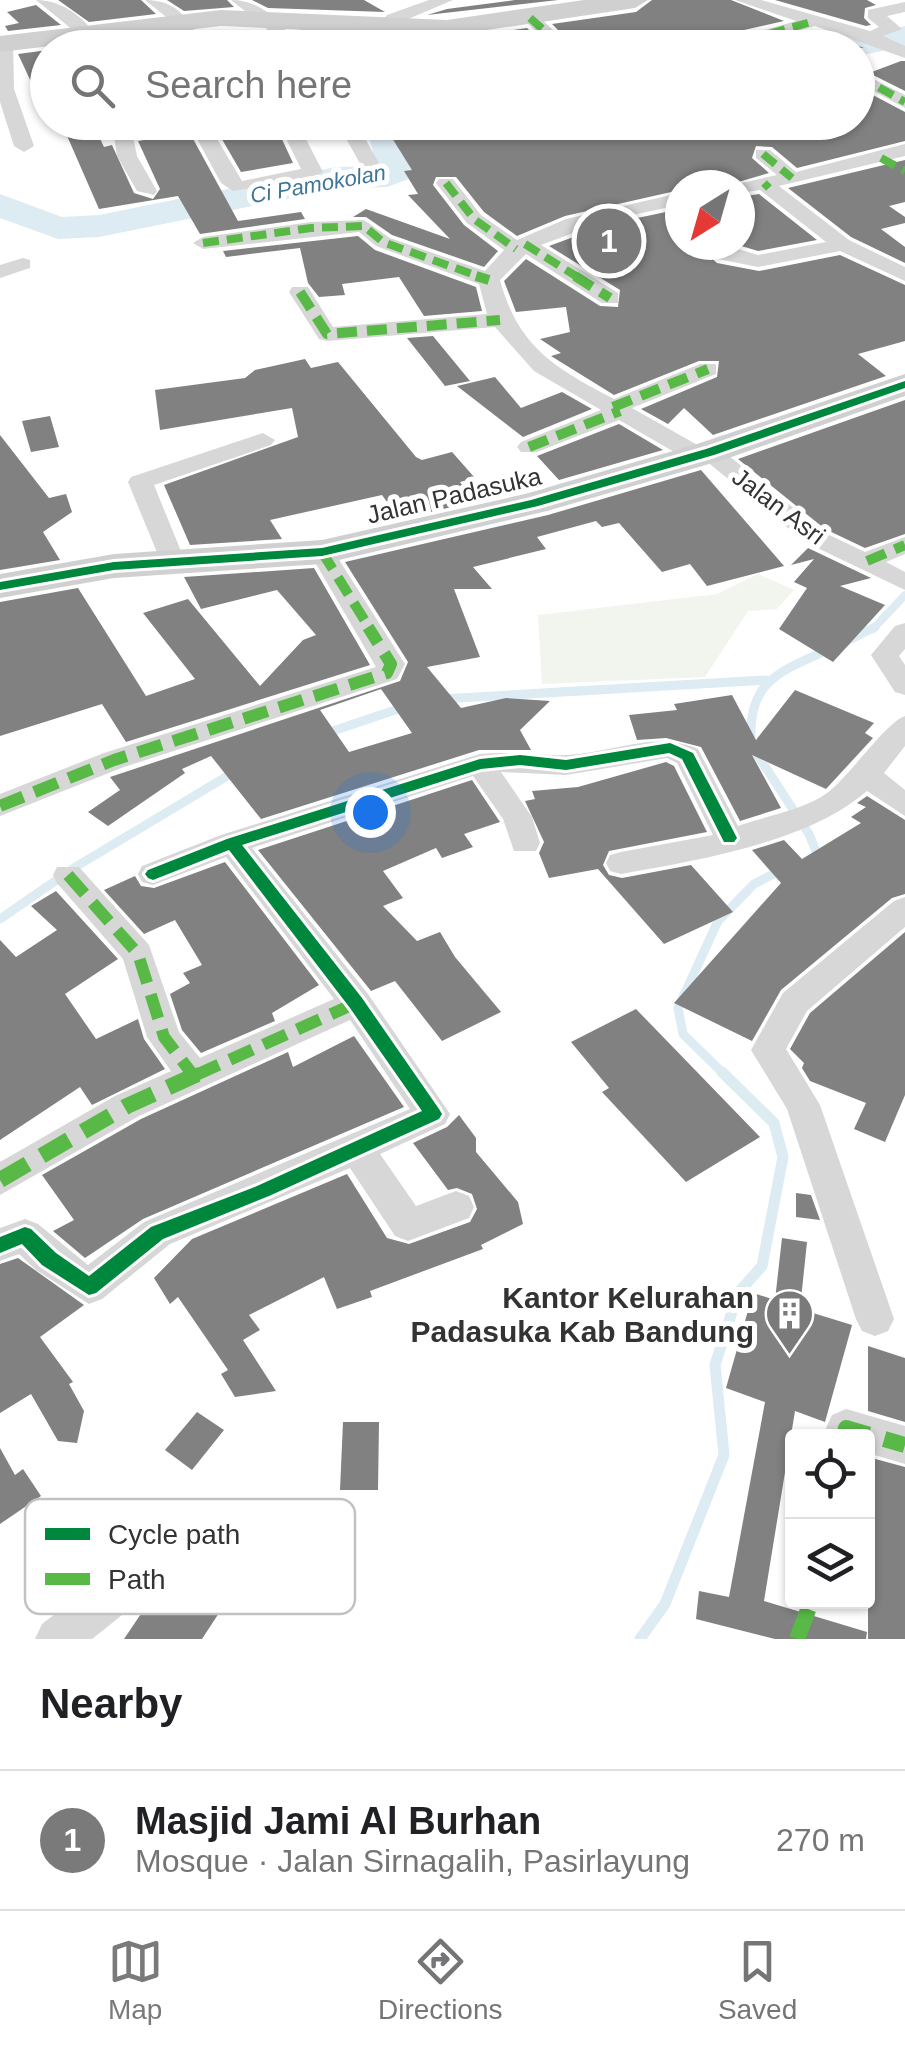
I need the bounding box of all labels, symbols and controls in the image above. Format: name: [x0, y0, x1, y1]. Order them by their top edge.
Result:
search box: [30, 30, 875, 140]
icon: search: [65, 58, 120, 113]
text: Search here: [145, 64, 352, 106]
water label: Ci Pamokolan: [248, 160, 388, 208]
north arrow: [665, 170, 755, 260]
pin: 1: [576, 204, 642, 278]
street label: Jalan Padasuka: [364, 461, 544, 529]
street label: Jalan Asri: [727, 462, 831, 550]
your location: [345, 787, 396, 838]
place label: Kantor Kelurahan Padasuka Kab Bandung: [411, 1281, 754, 1348]
building icon: Kantor Kelurahan Padasuka Kab Bandung: [763, 1288, 815, 1356]
map controls: [785, 1429, 875, 1609]
button: locate: [785, 1429, 875, 1519]
legend: [25, 1499, 355, 1614]
text: Cycle path: [108, 1519, 240, 1550]
button: layers: [785, 1519, 875, 1609]
text: Path: [108, 1564, 166, 1595]
text: Nearby: [40, 1680, 182, 1727]
text: Masjid Jami Al Burhan: [135, 1800, 541, 1842]
text: 1: [64, 1822, 81, 1858]
text: 270 m: [776, 1822, 865, 1858]
text: Mosque · Jalan Sirnagalih, Pasirlayung: [135, 1843, 690, 1879]
tab: Map: [108, 1934, 163, 2026]
tab: Directions: [378, 1934, 503, 2026]
tab: Saved: [718, 1934, 797, 2026]

